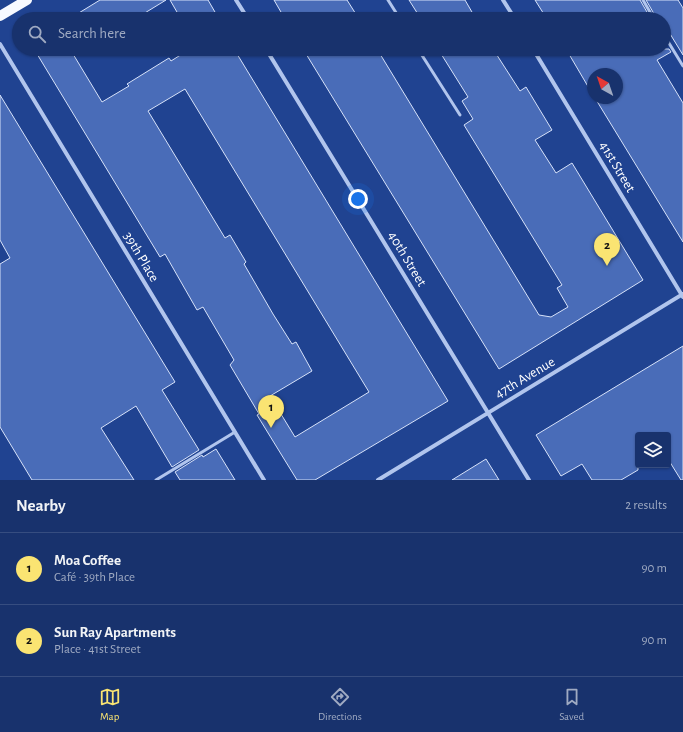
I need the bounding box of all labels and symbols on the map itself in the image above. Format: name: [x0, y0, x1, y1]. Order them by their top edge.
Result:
north arrow: [587, 68, 623, 104]
street label: 41st Street: [596, 139, 638, 195]
your location: [348, 189, 368, 209]
street label: 40th Street: [385, 229, 429, 289]
street label: 39th Place: [121, 230, 161, 284]
pin: 2: [594, 233, 620, 266]
street label: 47th Avenue: [492, 355, 558, 401]
pin: 1: [258, 395, 284, 428]

